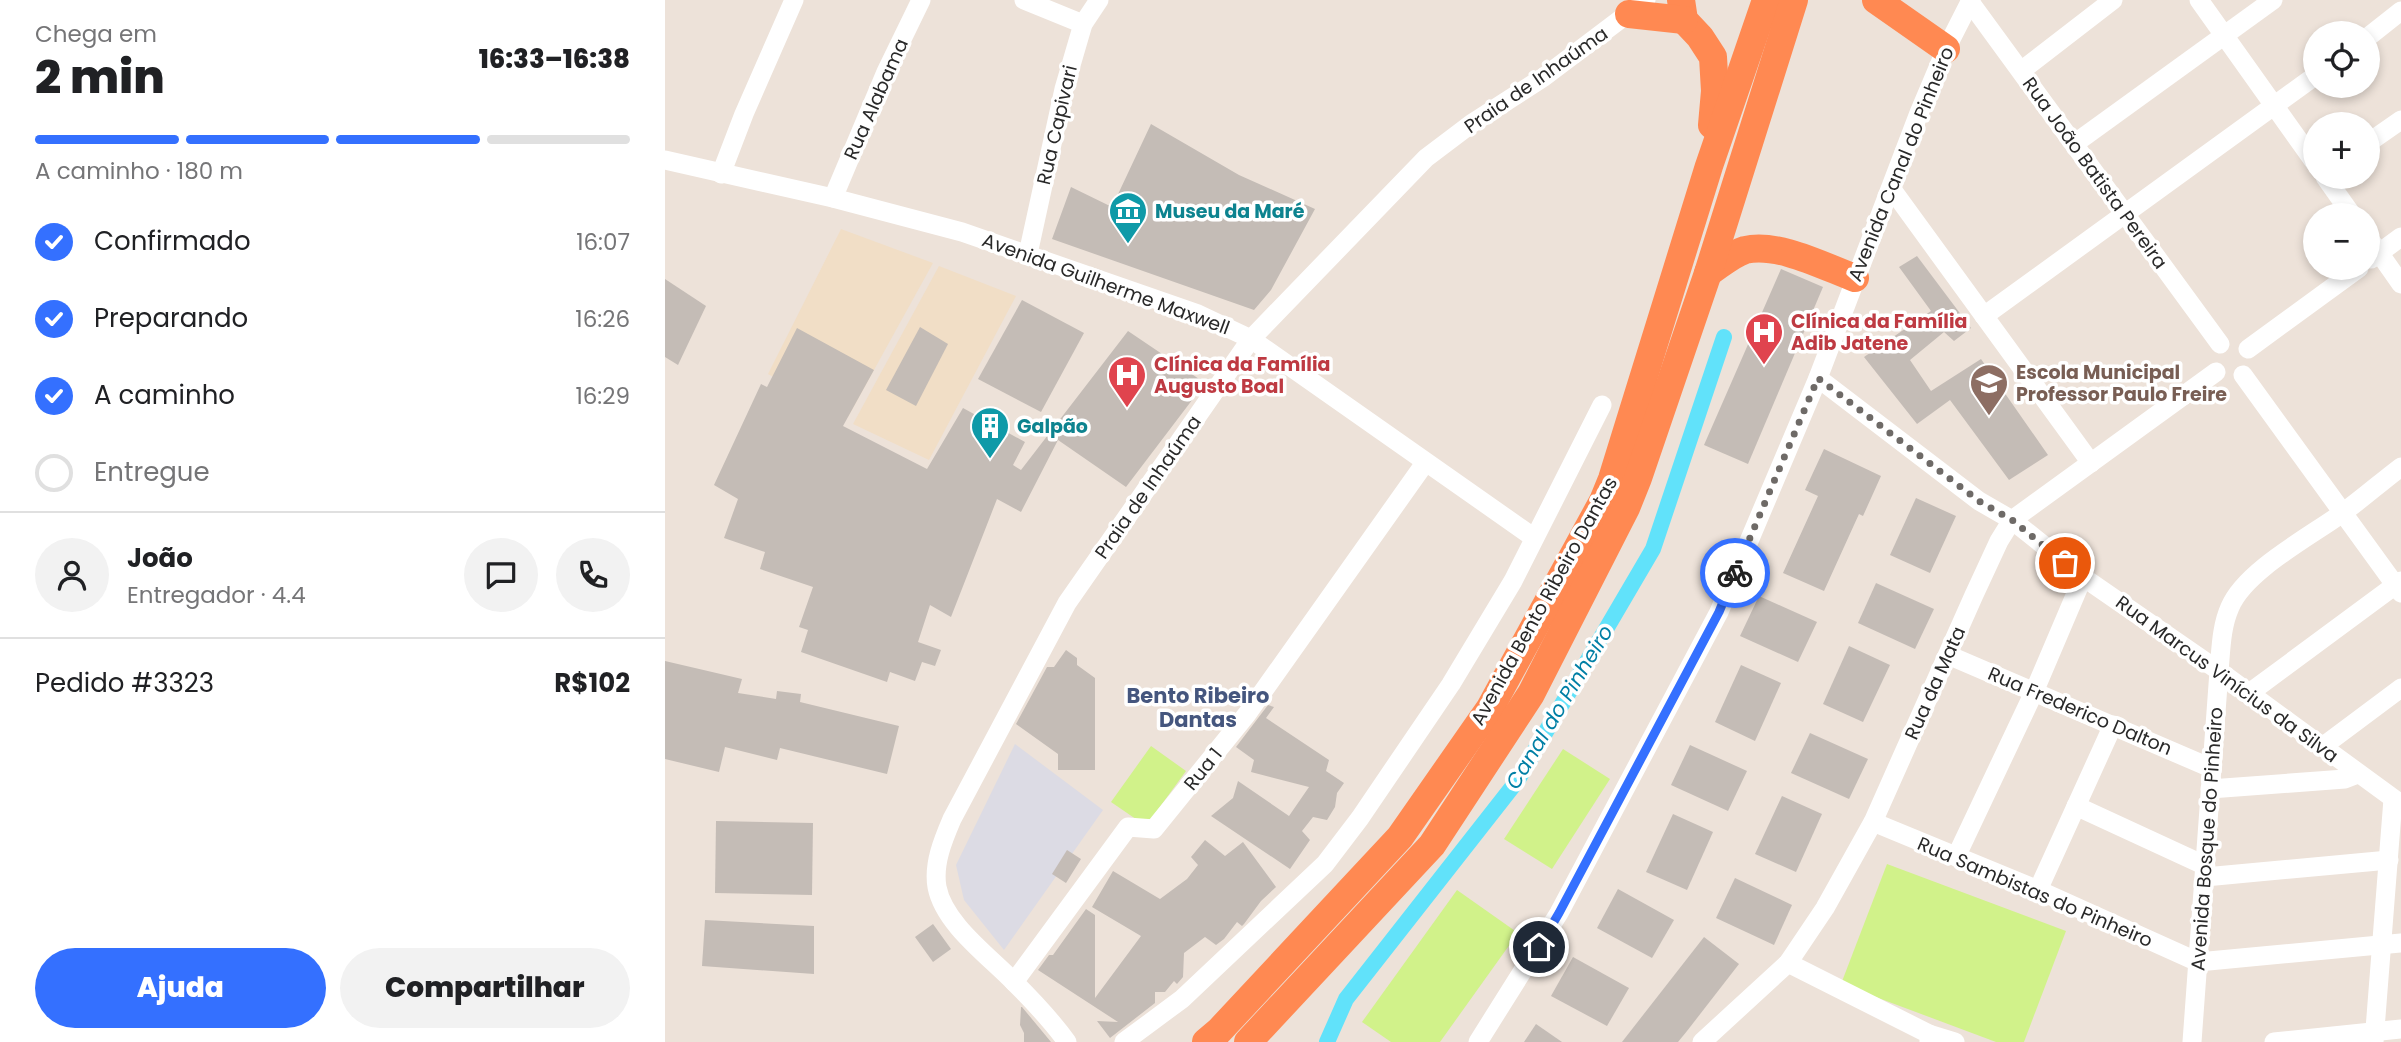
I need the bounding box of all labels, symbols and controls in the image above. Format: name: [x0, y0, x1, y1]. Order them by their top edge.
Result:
text: Chega em: [35, 18, 157, 50]
street label: Praia de Inhaúma: [1459, 20, 1613, 140]
map controls: [2303, 21, 2380, 280]
button: locate: [2303, 21, 2380, 98]
street label: Rua Alabama: [837, 34, 915, 164]
text: 16:33–16:38: [479, 41, 630, 77]
street label: Avenida Canal do Pinheiro: [1841, 43, 1961, 285]
text: 2 min: [35, 45, 165, 109]
street label: Rua Capivari: [1030, 63, 1084, 187]
street label: Rua João Batista Pereira: [2016, 72, 2174, 274]
button: +: [2303, 112, 2380, 189]
text: A caminho · 180 m: [35, 155, 243, 187]
museum icon: Museu da Maré: [1107, 190, 1149, 245]
place label: Museu da Maré: [1155, 198, 1305, 225]
button: −: [2303, 203, 2380, 280]
icon: check: [35, 223, 73, 261]
text: Confirmado: [94, 223, 251, 259]
text: 16:07: [576, 226, 630, 258]
street label: Avenida Guilherme Maxwell: [978, 227, 1234, 341]
icon: check: [35, 300, 73, 338]
text: Preparando: [94, 300, 248, 336]
text: 16:26: [575, 303, 630, 335]
place label: Clínica da Família Adib Jatene: [1791, 308, 1967, 357]
hospital icon: Clínica da Família Adib Jatene: [1743, 311, 1785, 366]
place label: Clínica da Família Augusto Boal: [1154, 351, 1330, 400]
hospital icon: Clínica da Família Augusto Boal: [1106, 354, 1148, 409]
place label: Escola Municipal Professor Paulo Freire: [2016, 359, 2227, 408]
school or university icon: Escola Municipal Professor Paulo Freire: [1968, 362, 2010, 417]
icon: check: [35, 377, 73, 415]
text: A caminho: [94, 377, 235, 413]
text: 16:29: [575, 380, 630, 412]
building icon: Galpão: [969, 405, 1011, 460]
street label: Praia de Inhaúma: [1088, 410, 1208, 564]
place label: Galpão: [1017, 413, 1088, 440]
text: Entregue: [94, 454, 210, 490]
street label: Avenida Bento Ribeiro Dantas: [1464, 472, 1624, 730]
pin: [2035, 533, 2095, 593]
button: person: [35, 538, 109, 612]
button: chat: [464, 538, 538, 612]
button: phone: [556, 538, 630, 612]
courier: [1700, 538, 1770, 608]
text: João: [127, 540, 193, 576]
icon: bag: [2046, 544, 2084, 582]
icon: bike: [1716, 554, 1754, 592]
text: Entregador · 4.4: [127, 579, 306, 611]
street label: Rua Marcus Vinícius da Silva: [2110, 589, 2344, 769]
water label: Canal do Pinheiro: [1498, 619, 1620, 795]
street label: Rua da Mata: [1898, 622, 1972, 744]
street label: Rua Frederico Dalton: [1984, 660, 2176, 762]
text: Pedido #3323: [35, 665, 214, 701]
text: R$102: [554, 665, 630, 701]
district label: Bento Ribeiro Dantas: [1127, 681, 1269, 734]
street label: Avenida Bosque do Pinheiro: [2184, 706, 2230, 972]
street label: Rua 1: [1177, 742, 1229, 796]
street label: Rua Sambistas do Pinheiro: [1913, 830, 2157, 954]
pin: [1509, 917, 1569, 977]
icon: home: [1520, 928, 1558, 966]
button: Ajuda: [35, 948, 326, 1028]
button: Compartilhar: [340, 948, 630, 1028]

